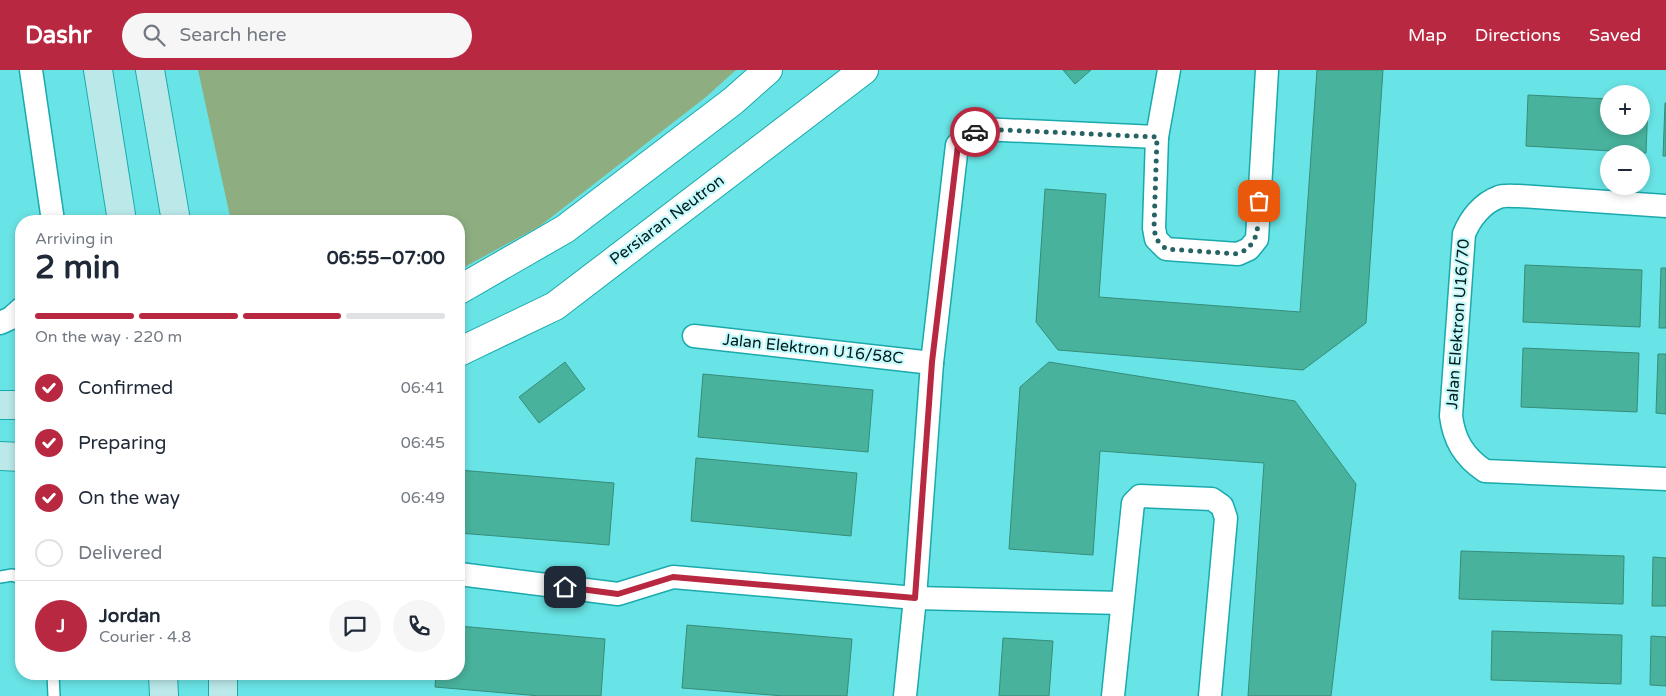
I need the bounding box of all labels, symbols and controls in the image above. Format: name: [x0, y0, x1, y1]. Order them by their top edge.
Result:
search box: [122, 13, 472, 58]
text: Dashr: [25, 21, 92, 50]
icon: search: [140, 21, 168, 49]
text: Search here: [180, 24, 286, 46]
text: Map: [1408, 24, 1447, 46]
text: Directions: [1475, 24, 1561, 46]
text: Saved: [1589, 24, 1641, 46]
map controls: [1600, 85, 1650, 195]
button: +: [1600, 85, 1650, 135]
courier: [950, 107, 1000, 157]
icon: car: [961, 118, 989, 146]
button: −: [1600, 145, 1650, 195]
street label: Persiaran Neutron: [606, 170, 728, 270]
pin: [1238, 180, 1280, 222]
icon: bag: [1245, 187, 1273, 215]
text: Arriving in: [35, 229, 113, 249]
street label: Jalan Elektron U16/70: [1442, 238, 1474, 410]
text: 06:55–07:00: [327, 247, 445, 269]
text: 2 min: [35, 249, 120, 287]
text: On the way · 220 m: [35, 327, 182, 347]
street label: Jalan Elektron U16/58C: [722, 330, 904, 368]
icon: check: [35, 374, 63, 402]
text: Confirmed: [78, 377, 173, 399]
text: 06:41: [401, 378, 445, 398]
icon: check: [35, 429, 63, 457]
text: Preparing: [78, 432, 167, 454]
text: 06:45: [401, 433, 445, 453]
icon: check: [35, 484, 63, 512]
text: On the way: [78, 487, 180, 509]
text: 06:49: [401, 488, 445, 508]
text: Delivered: [78, 542, 163, 564]
pin: [544, 566, 586, 608]
icon: home: [551, 573, 579, 601]
button: chat: [329, 600, 381, 652]
button: phone: [393, 600, 445, 652]
text: Jordan: [99, 605, 161, 627]
text: J: [57, 615, 65, 637]
text: Courier · 4.8: [99, 627, 191, 647]

